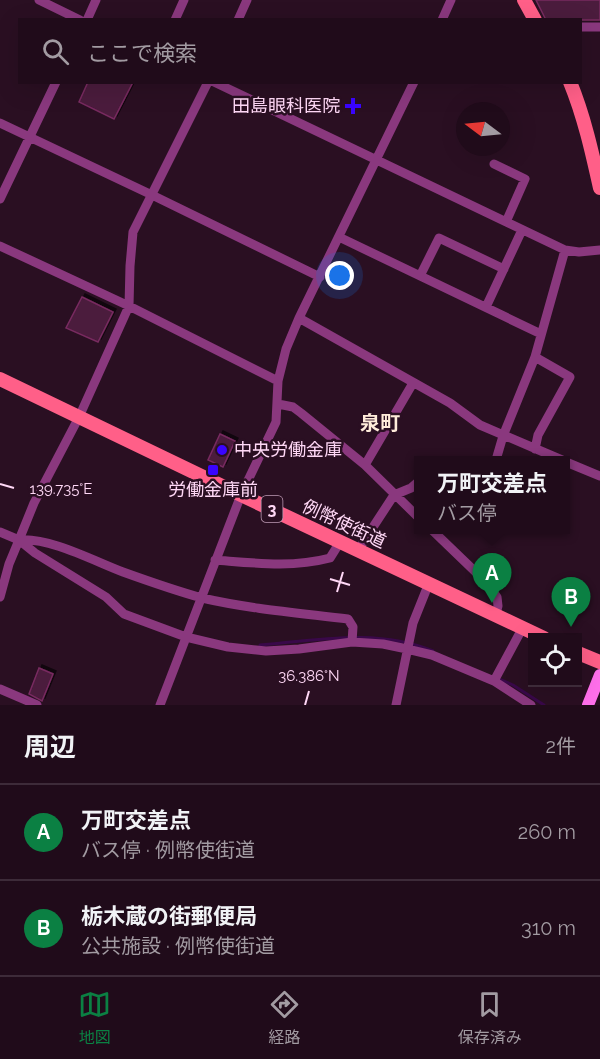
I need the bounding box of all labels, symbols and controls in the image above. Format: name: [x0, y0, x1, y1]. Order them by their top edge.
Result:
search box: [18, 18, 582, 84]
icon: search: [39, 35, 72, 68]
text: ここで検索: [87, 40, 197, 66]
place label: 田島眼科医院: [232, 95, 340, 116]
marker: 田島眼科医院: [344, 97, 362, 115]
north arrow: [456, 102, 510, 156]
your location: [325, 261, 354, 290]
district label: 泉町: [360, 411, 400, 435]
place label: 中央労働金庫: [234, 439, 342, 460]
marker: 中央労働金庫: [215, 443, 229, 457]
popup: [414, 456, 570, 534]
marker: 労働金庫前: [206, 463, 220, 477]
text: 万町交差点: [437, 470, 547, 496]
place label: 労働金庫前: [168, 479, 258, 500]
text: 139.735°E: [29, 480, 93, 498]
street label: 例幣使街道: [299, 495, 389, 552]
road number: 3: [262, 496, 282, 522]
text: バス停: [437, 501, 497, 525]
pin: A: [472, 554, 512, 603]
pin: B: [552, 578, 590, 627]
map controls: [528, 633, 582, 687]
button: locate: [528, 633, 582, 687]
text: 36.386°N: [278, 667, 340, 685]
text: 周辺: [24, 732, 76, 762]
text: 2件: [546, 734, 576, 758]
text: 万町交差点: [81, 807, 191, 833]
text: A: [37, 820, 50, 844]
text: 260 m: [518, 820, 576, 844]
text: バス停 · 例幣使街道: [81, 838, 255, 862]
text: 栃木蔵の街郵便局: [81, 903, 257, 929]
text: B: [37, 916, 50, 940]
text: 310 m: [521, 916, 576, 940]
text: 公共施設 · 例幣使街道: [81, 934, 275, 958]
tab: 地図: [78, 988, 111, 1048]
tab: 経路: [268, 988, 301, 1048]
tab: 保存済み: [458, 988, 522, 1048]

